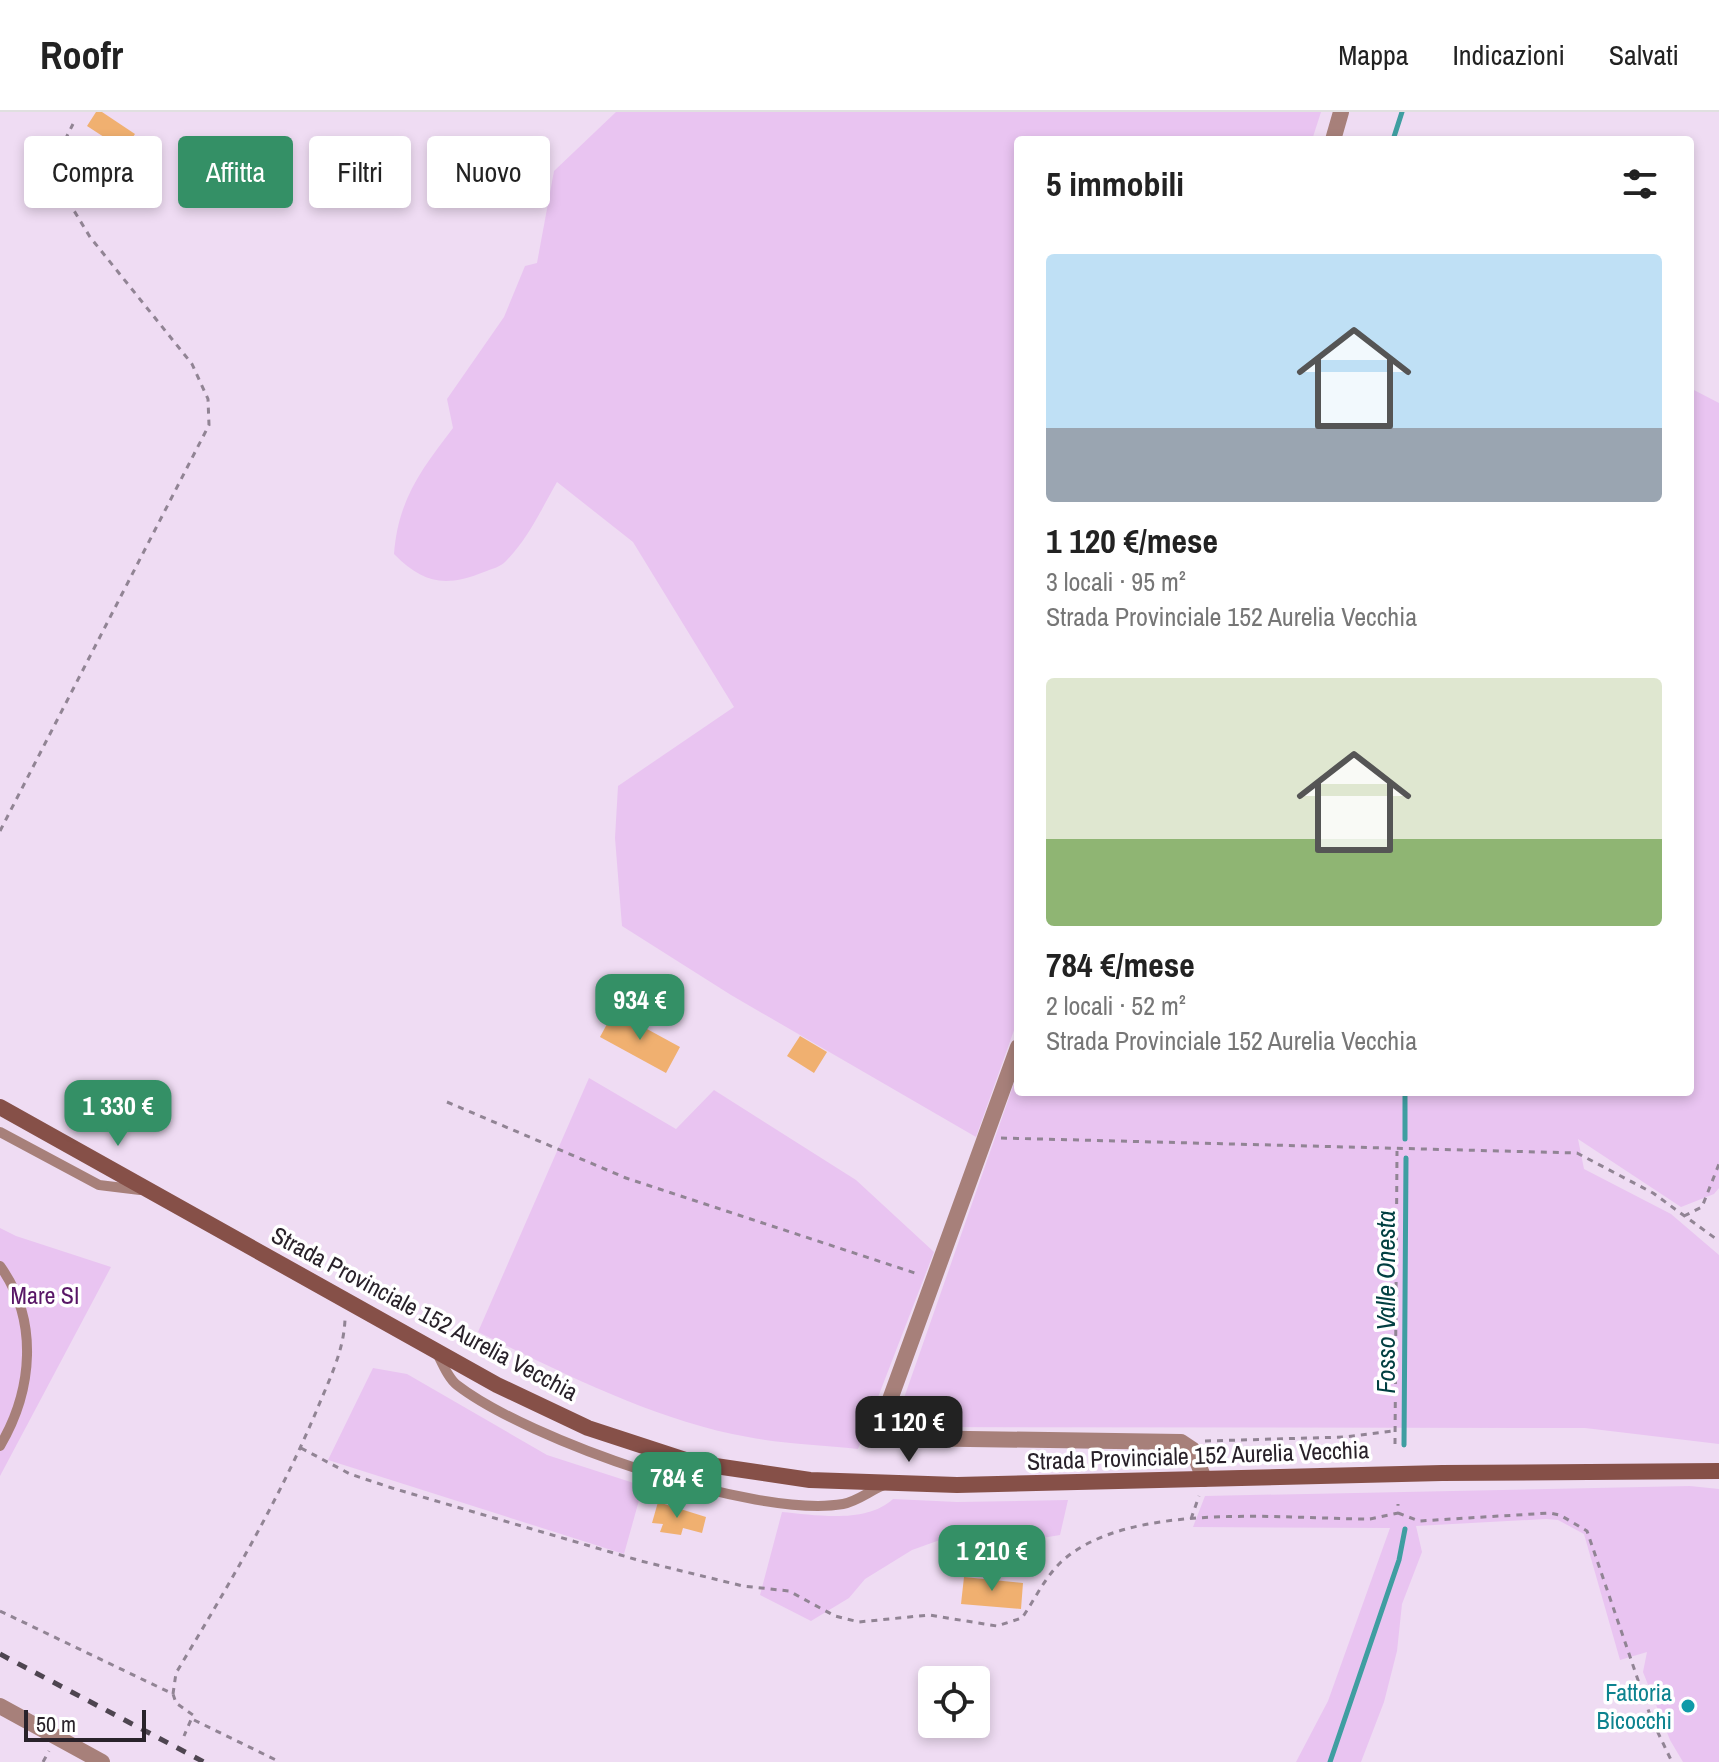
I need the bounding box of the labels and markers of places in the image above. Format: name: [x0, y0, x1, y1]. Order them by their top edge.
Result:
pin: 934 €: [584, 974, 696, 1042]
pin: 1 330 €: [44, 1080, 192, 1148]
pin: 1 120 €: [835, 1396, 983, 1464]
pin: 784 €: [621, 1452, 733, 1520]
pin: 1 210 €: [918, 1525, 1066, 1593]
place label: Fattoria Bicocchi: [1597, 1676, 1672, 1736]
marker: Fattoria Bicocchi: [1679, 1697, 1697, 1715]

